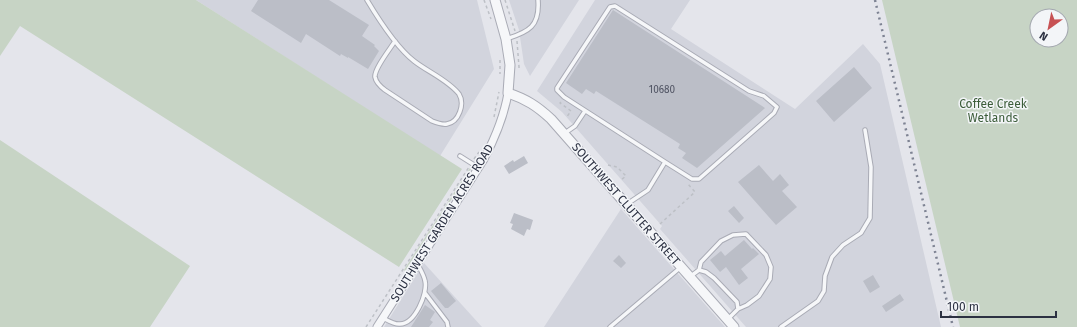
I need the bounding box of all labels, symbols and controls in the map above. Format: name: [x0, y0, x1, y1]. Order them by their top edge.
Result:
north arrow: [1029, 8, 1069, 48]
text: N: [1037, 29, 1050, 43]
house number: 10680: [649, 84, 676, 96]
park label: Coffee Creek Wetlands: [959, 97, 1028, 125]
street label: SOUTHWEST CLUTTER STREET: [569, 140, 683, 269]
street label: SOUTHWEST GARDEN ACRES ROAD: [388, 141, 497, 304]
scale bar: [941, 293, 1056, 319]
text: 100 m: [947, 300, 979, 314]

